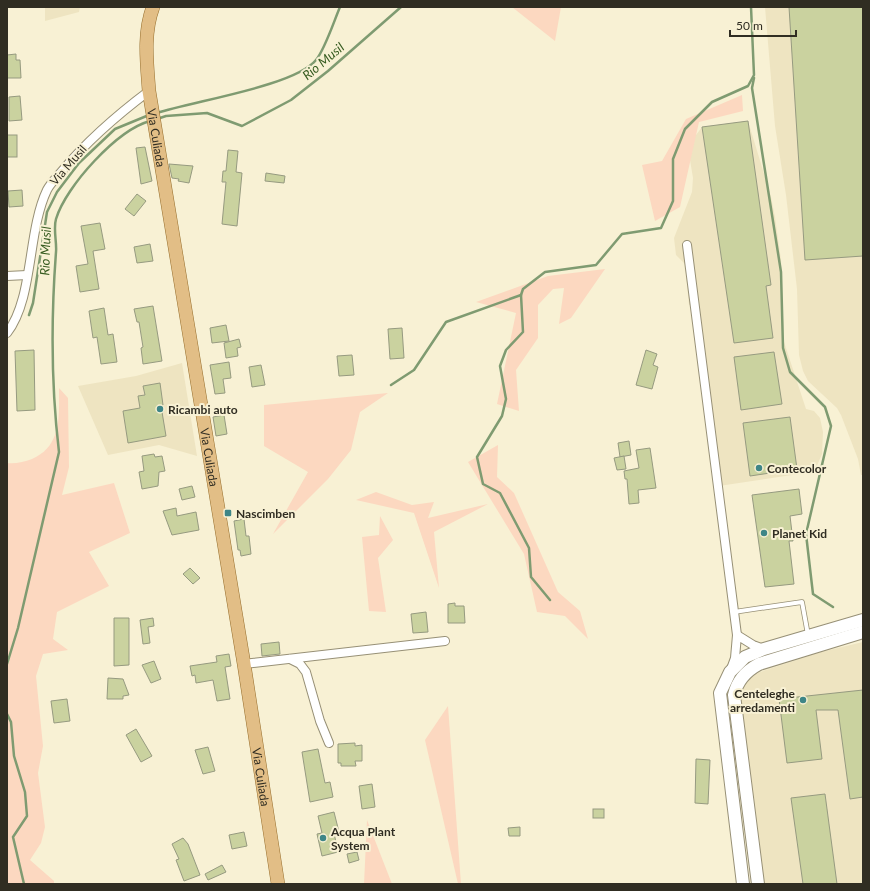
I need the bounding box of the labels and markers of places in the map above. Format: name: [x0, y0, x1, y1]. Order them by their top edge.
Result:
place label: Ricambi auto: [168, 402, 238, 417]
marker: Ricambi auto: [155, 404, 165, 414]
place label: Contecolor: [767, 461, 827, 476]
marker: Contecolor: [754, 463, 764, 473]
place label: Nascimben: [236, 506, 296, 521]
marker: Nascimben: [223, 508, 233, 518]
place label: Planet Kid: [772, 526, 827, 541]
marker: Planet Kid: [759, 528, 769, 538]
place label: Centeleghe arredamenti: [730, 686, 796, 715]
marker: Centeleghe arredamenti: [798, 695, 808, 705]
place label: Acqua Plant System: [330, 824, 396, 853]
marker: Acqua Plant System: [318, 833, 328, 843]

